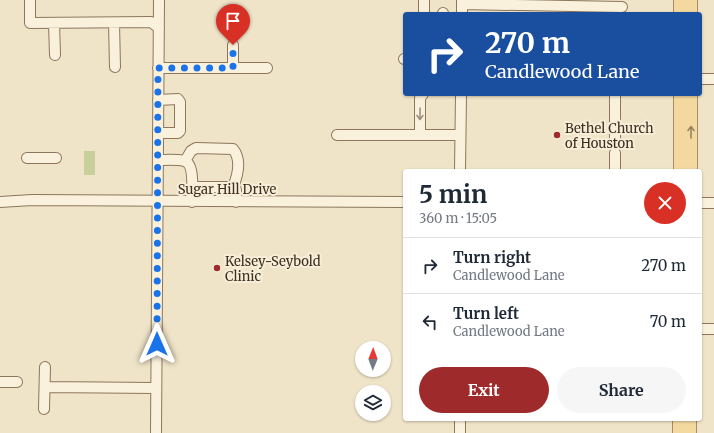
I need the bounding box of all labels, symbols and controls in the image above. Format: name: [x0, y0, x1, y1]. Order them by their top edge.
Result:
pin: [216, 4, 250, 45]
icon: arrive: [222, 10, 244, 32]
text: 270 m: [485, 25, 570, 61]
icon: right: [419, 28, 471, 80]
text: Candlewood Lane: [485, 60, 639, 83]
one-way arrow: [416, 107, 423, 120]
place label: Bethel Church of Houston: [565, 120, 654, 152]
one-way arrow: [687, 126, 695, 139]
marker: Bethel Church of Houston: [552, 130, 562, 140]
text: 5 min: [419, 179, 487, 210]
street label: Sugar Hill Drive: [178, 181, 277, 198]
button: close: [644, 182, 686, 224]
text: 360 m · 15:05: [419, 210, 497, 227]
text: Turn right: [453, 248, 531, 267]
place label: Kelsey-Seybold Clinic: [225, 253, 321, 285]
icon: right: [419, 255, 441, 277]
text: 270 m: [641, 256, 686, 275]
marker: Kelsey-Seybold Clinic: [212, 263, 222, 273]
text: Candlewood Lane: [453, 267, 565, 284]
text: Turn left: [453, 304, 519, 323]
icon: left: [419, 311, 441, 333]
text: 70 m: [650, 312, 686, 331]
position arrow: [136, 323, 178, 365]
text: Candlewood Lane: [453, 323, 565, 340]
north arrow: [355, 341, 391, 377]
map controls: [355, 341, 391, 421]
button: Exit: [419, 367, 549, 413]
button: Share: [557, 367, 686, 413]
button: layers: [355, 385, 391, 421]

